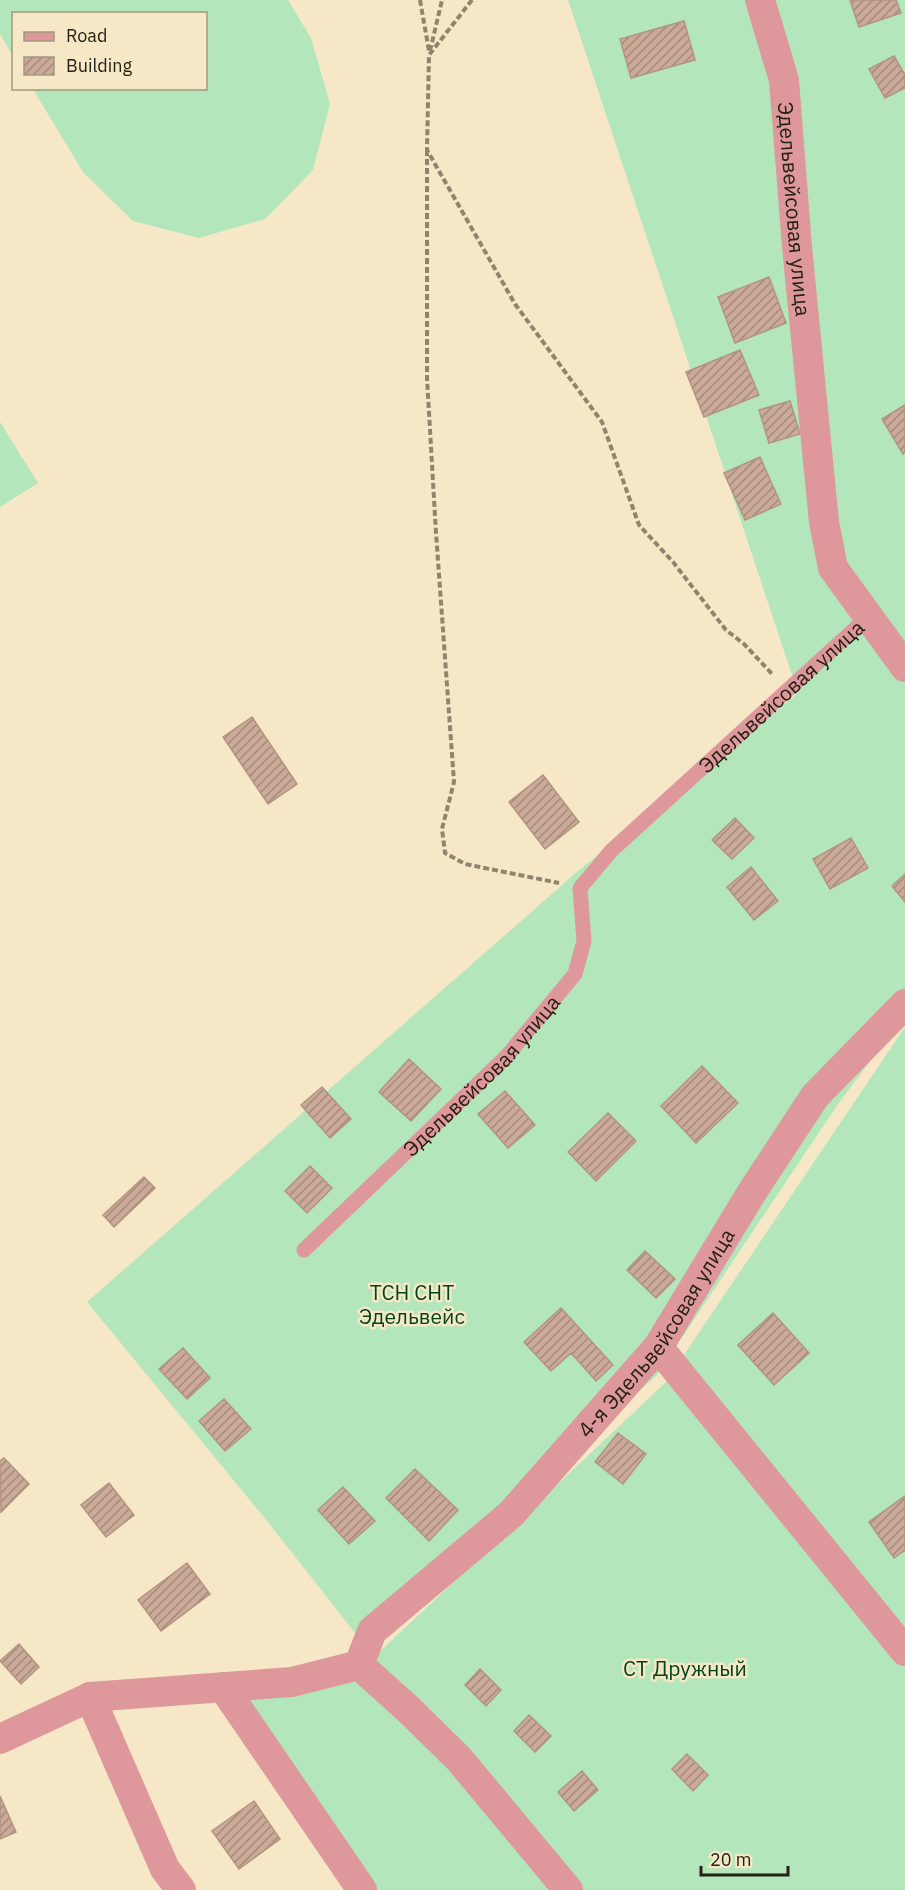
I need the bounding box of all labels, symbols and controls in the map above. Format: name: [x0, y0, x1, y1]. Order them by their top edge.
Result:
legend: [12, 12, 207, 90]
text: Road: [66, 24, 107, 47]
text: Building: [66, 54, 133, 77]
street label: Эдельвейсовая улица: [772, 101, 818, 318]
street label: Эдельвейсовая улица: [692, 613, 870, 779]
street label: Эдельвейсовая улица: [397, 989, 566, 1162]
street label: 4-я Эдельвейсовая улица: [571, 1223, 741, 1443]
park label: ТСН СНТ Эдельвейс: [359, 1278, 465, 1330]
park label: СТ Дружный: [623, 1654, 747, 1682]
scale bar: [701, 1839, 788, 1877]
text: 20 m: [710, 1848, 752, 1871]

